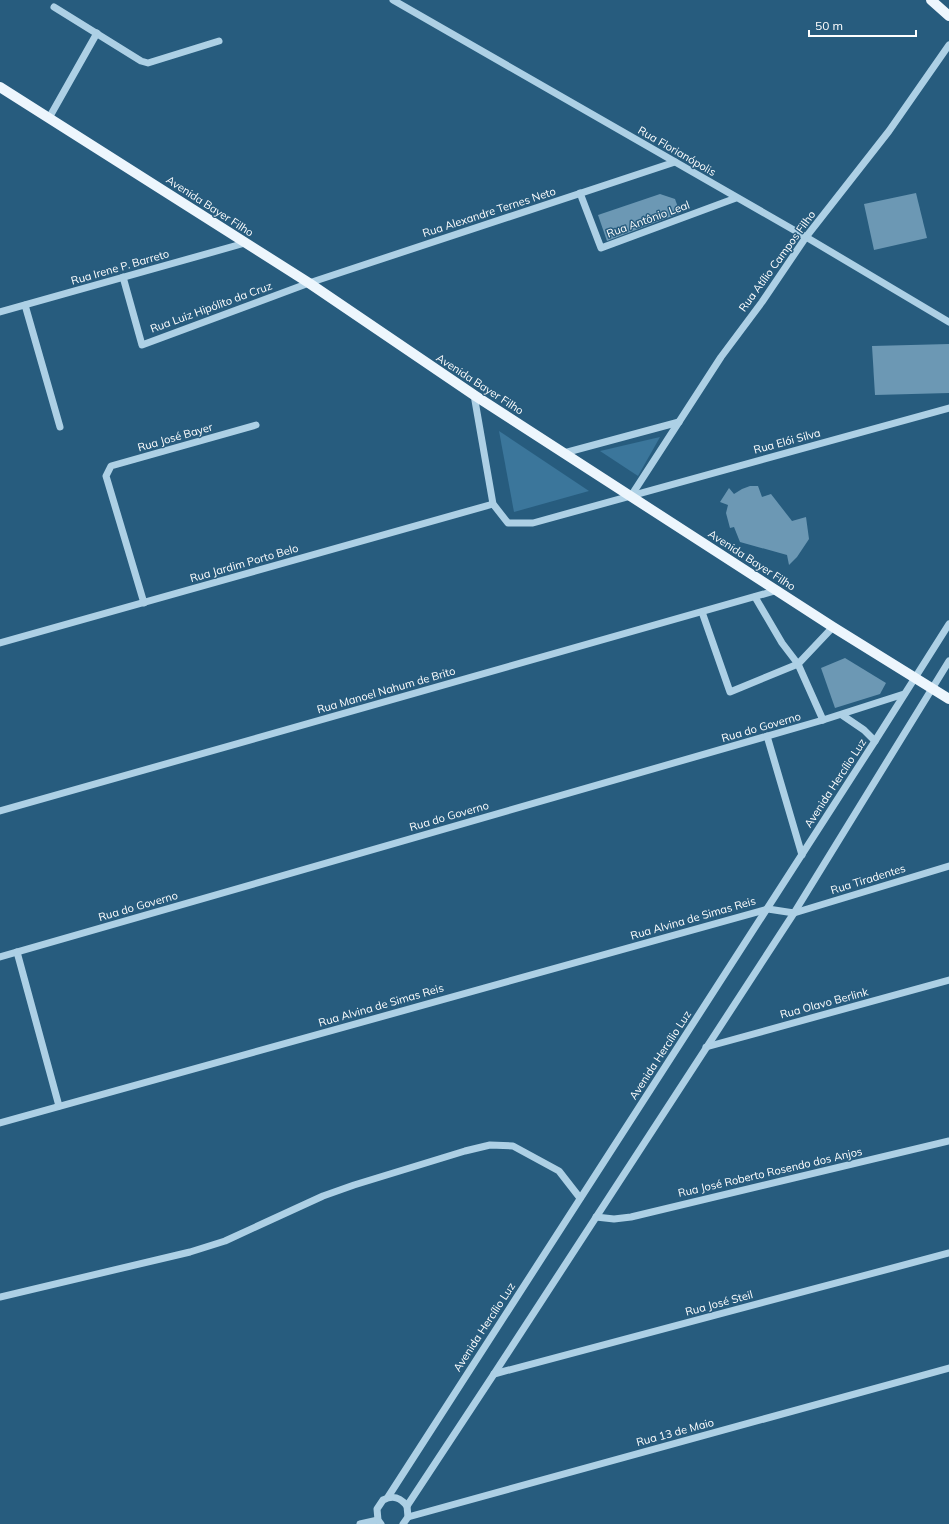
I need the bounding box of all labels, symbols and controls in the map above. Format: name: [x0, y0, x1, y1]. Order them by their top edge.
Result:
scale bar: [809, 12, 916, 38]
text: 50 m: [815, 18, 843, 33]
street label: Rua Florianópolis: [635, 123, 719, 179]
street label: Avenida Bayer Filho: [164, 173, 256, 239]
street label: Rua Alexandre Ternes Neto: [421, 184, 557, 240]
street label: Rua Antônio Leal: [605, 197, 691, 241]
street label: Rua Atílio Campos Filho: [736, 208, 818, 314]
street label: Rua Irene P. Barreto: [69, 246, 171, 288]
street label: Rua Luiz Hipólito da Cruz: [148, 278, 274, 336]
street label: Avenida Bayer Filho: [434, 351, 526, 417]
street label: Rua José Bayer: [136, 420, 214, 454]
street label: Rua Elói Silva: [752, 425, 822, 457]
street label: Avenida Bayer Filho: [706, 527, 798, 593]
street label: Rua Jardim Porto Belo: [188, 541, 300, 585]
street label: Rua Manoel Nahum de Brito: [315, 664, 457, 716]
street label: Rua do Governo: [720, 709, 802, 745]
street label: Avenida Hercílio Luz: [801, 736, 869, 830]
street label: Rua do Governo: [408, 798, 490, 834]
street label: Rua Tiradentes: [829, 861, 907, 897]
street label: Rua do Governo: [97, 888, 179, 924]
street label: Rua Alvina de Simas Reis: [629, 893, 757, 943]
street label: Rua Alvina de Simas Reis: [317, 980, 445, 1030]
street label: Rua Olavo Berlink: [778, 984, 870, 1022]
street label: Avenida Hercílio Luz: [626, 1008, 694, 1102]
street label: Rua José Roberto Rosendo dos Anjos: [676, 1144, 864, 1200]
street label: Avenida Hercílio Luz: [450, 1280, 518, 1374]
street label: Rua José Steil: [684, 1287, 754, 1319]
street label: Rua 13 de Maio: [635, 1415, 715, 1449]

